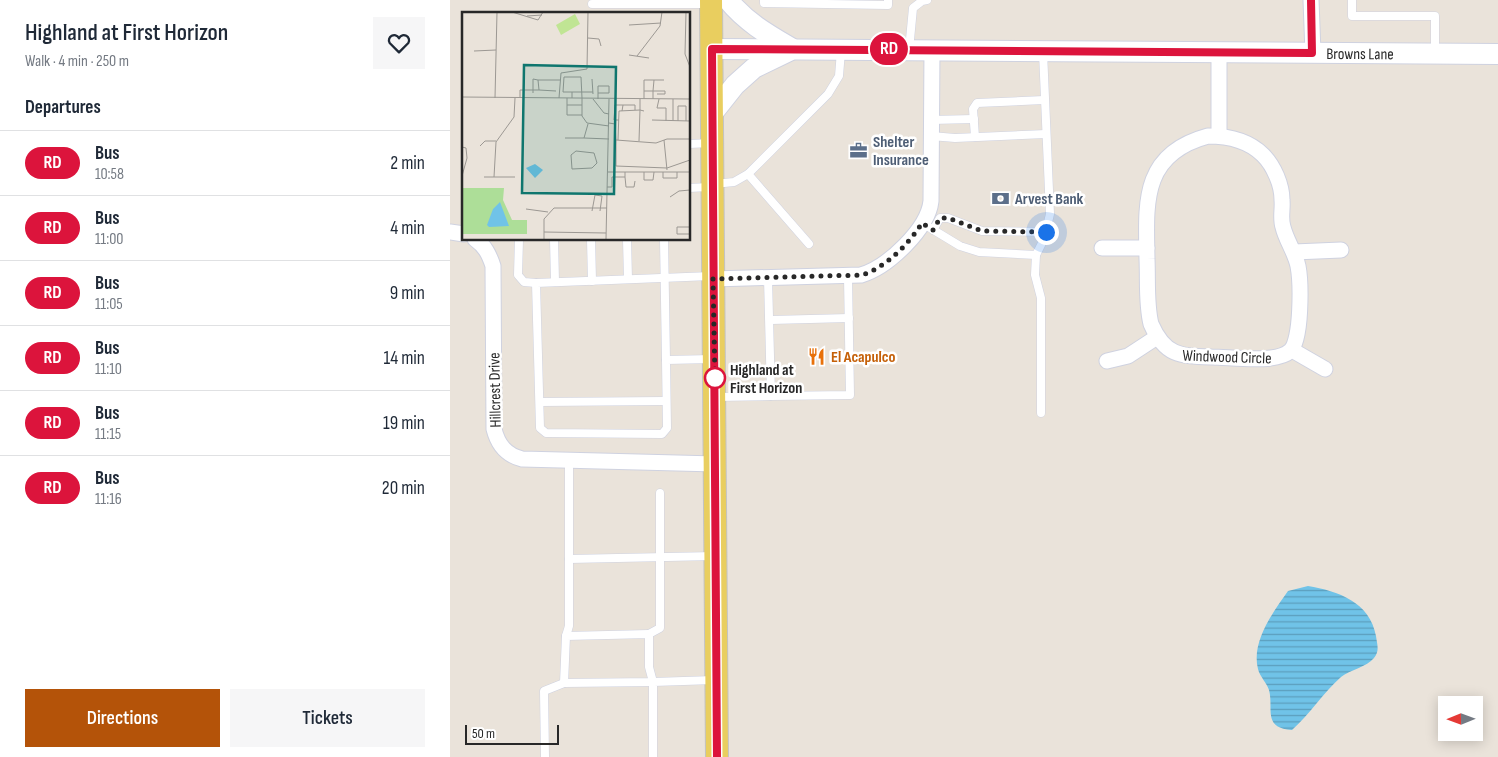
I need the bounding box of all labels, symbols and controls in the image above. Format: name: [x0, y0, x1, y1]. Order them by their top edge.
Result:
inset map: [462, 12, 690, 240]
button: heart: [373, 17, 425, 69]
text: Highland at First Horizon: [25, 18, 228, 47]
line badge: RD: [866, 33, 912, 65]
text: RD: [880, 38, 898, 59]
street label: Browns Lane: [1326, 45, 1394, 64]
text: Walk · 4 min · 250 m: [25, 52, 129, 71]
text: Departures: [25, 96, 101, 119]
place label: Shelter Insurance: [873, 133, 929, 170]
office icon: Shelter Insurance: [849, 140, 869, 160]
text: Bus: [95, 142, 120, 165]
text: RD: [43, 152, 62, 173]
text: 2 min: [390, 152, 425, 175]
text: 10:58: [95, 165, 124, 184]
bank icon: Arvest Bank: [991, 188, 1011, 208]
place label: Arvest Bank: [1014, 190, 1084, 209]
text: Bus: [95, 207, 120, 230]
text: RD: [43, 217, 62, 238]
text: 4 min: [390, 217, 425, 240]
your location: [1034, 220, 1059, 245]
text: 11:00: [95, 230, 123, 249]
text: Bus: [95, 272, 120, 295]
text: RD: [43, 282, 62, 303]
text: 9 min: [390, 282, 425, 305]
text: 11:05: [95, 295, 123, 314]
text: Bus: [95, 337, 120, 360]
restaurant icon: El Acapulco: [807, 346, 827, 366]
street label: Windwood Circle: [1182, 346, 1272, 369]
text: RD: [43, 347, 62, 368]
text: 14 min: [384, 347, 425, 370]
place label: El Acapulco: [831, 348, 895, 367]
street label: Hillcrest Drive: [485, 352, 506, 428]
text: 11:10: [95, 360, 122, 379]
place label: Highland at First Horizon: [730, 361, 802, 398]
marker: Highland at First Horizon: [704, 367, 726, 389]
text: Bus: [95, 402, 120, 425]
text: RD: [43, 412, 62, 433]
text: 19 min: [383, 412, 425, 435]
text: 11:15: [95, 425, 121, 444]
text: Bus: [95, 467, 120, 490]
text: RD: [43, 477, 62, 498]
text: 20 min: [382, 477, 425, 500]
text: 11:16: [95, 490, 122, 509]
button: Directions: [25, 689, 220, 747]
button: Tickets: [230, 689, 425, 747]
north arrow: [1438, 696, 1482, 741]
map controls: [1438, 696, 1483, 741]
scale bar: [465, 722, 559, 745]
text: 50 m: [472, 725, 495, 742]

